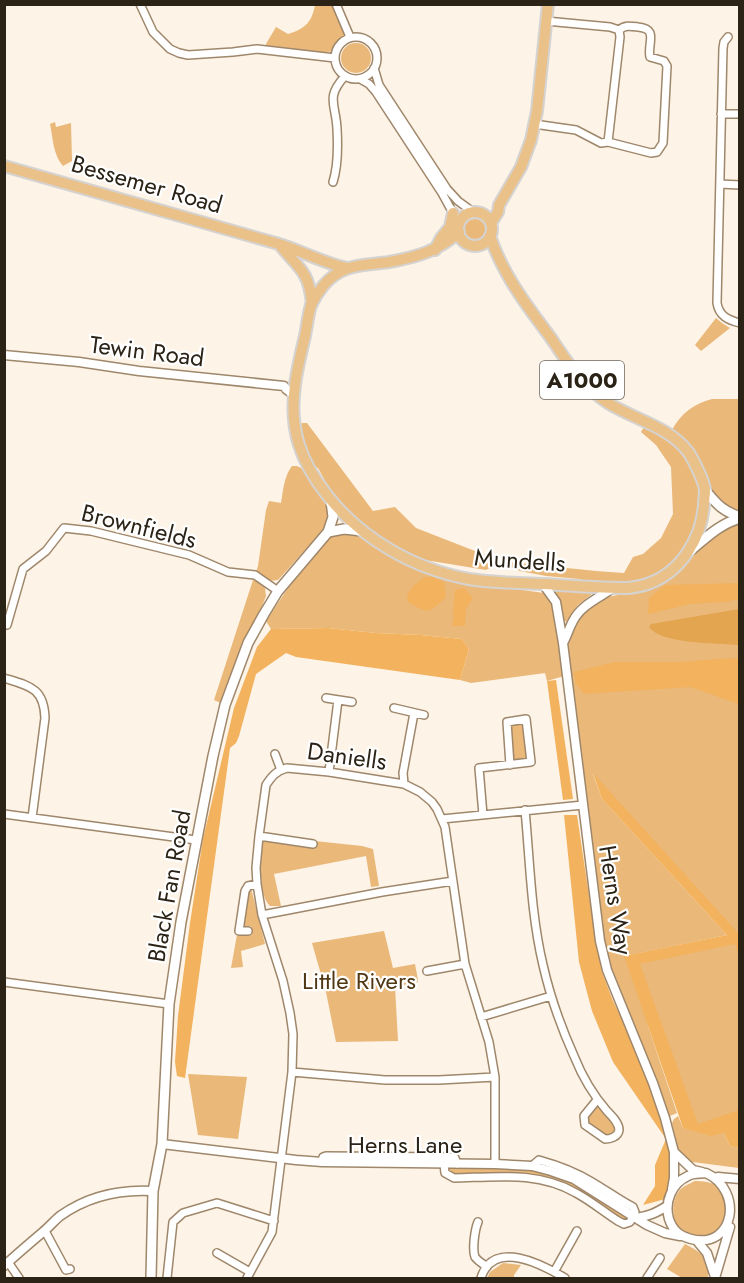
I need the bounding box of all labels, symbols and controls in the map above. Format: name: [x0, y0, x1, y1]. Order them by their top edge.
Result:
street label: Bessemer Road: [67, 146, 227, 222]
street label: Tewin Road: [88, 327, 206, 375]
road number: A1000: [540, 361, 624, 399]
street label: Brownfields: [78, 495, 200, 557]
street label: Mundells: [473, 539, 567, 581]
street label: Daniells: [305, 733, 389, 779]
street label: Black Fan Road: [138, 807, 200, 965]
street label: Herns Way: [590, 843, 642, 958]
park label: Little Rivers: [302, 963, 416, 998]
street label: Herns Lane: [348, 1127, 462, 1162]

